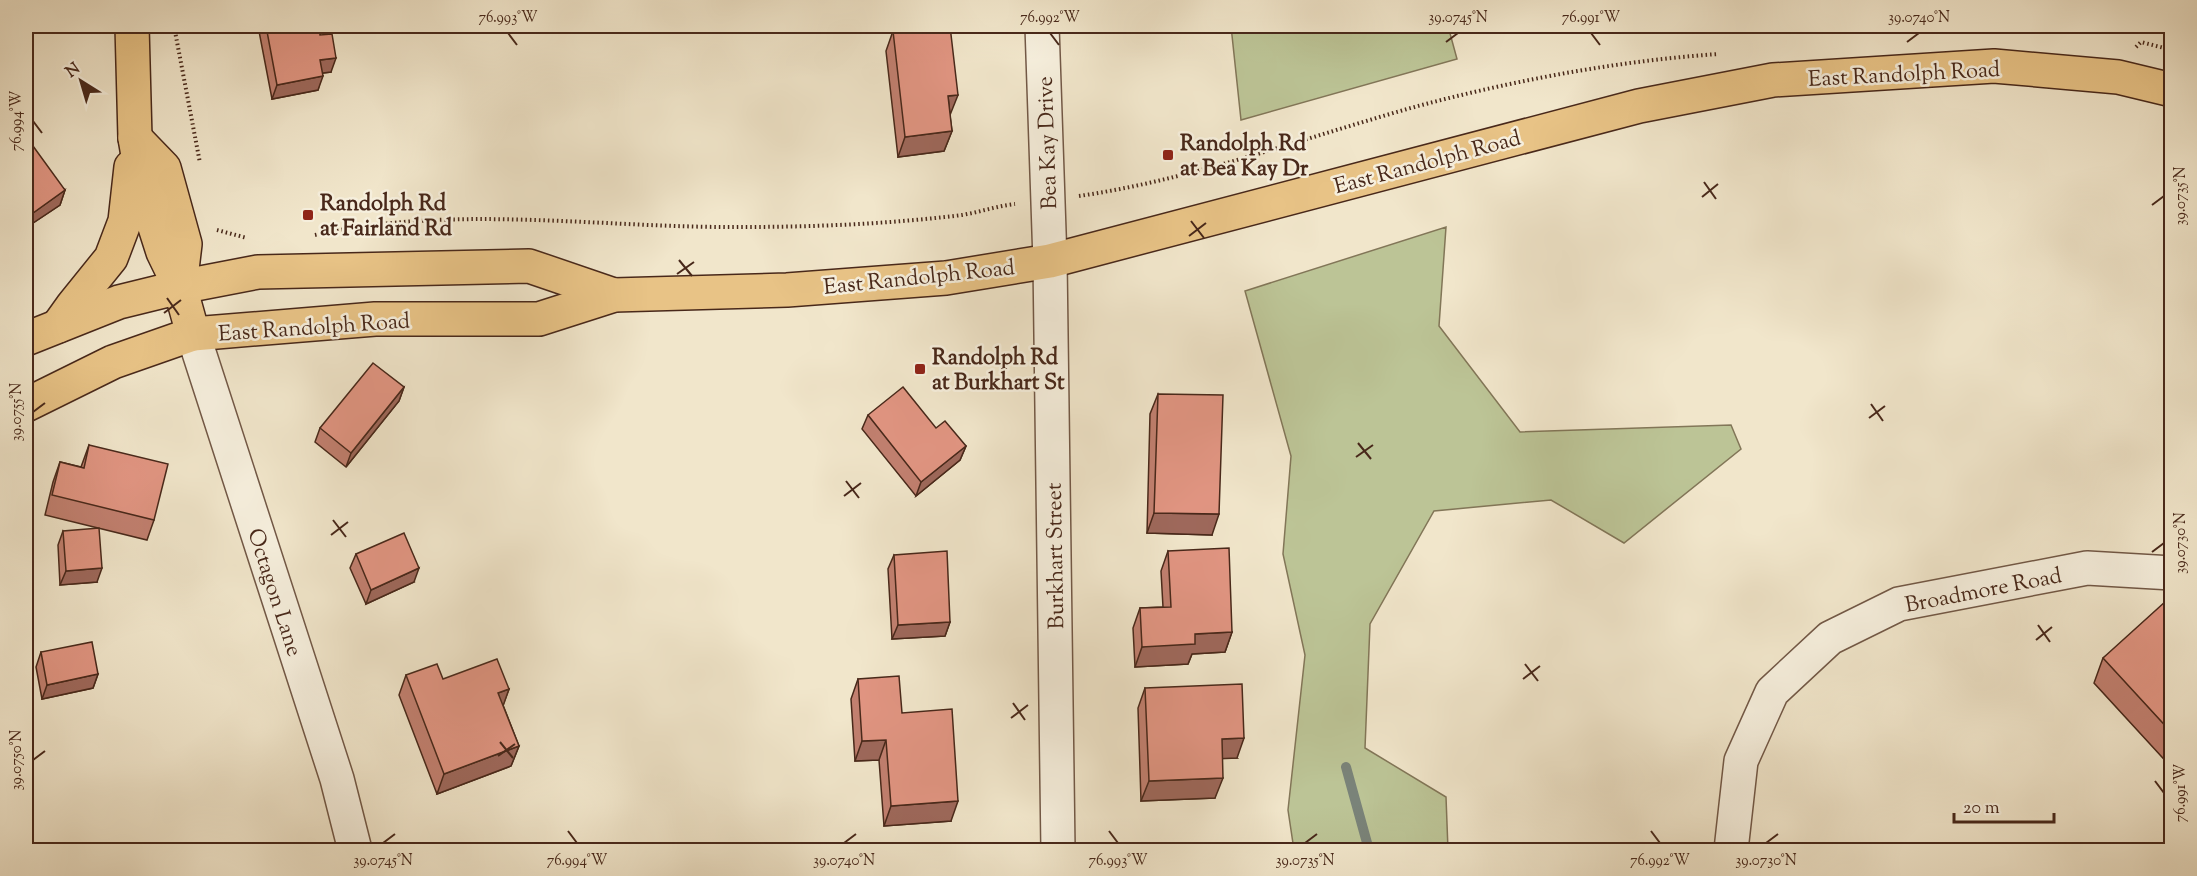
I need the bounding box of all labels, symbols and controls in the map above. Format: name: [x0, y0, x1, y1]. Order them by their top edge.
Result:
text: 76.993°W: [478, 8, 538, 29]
text: 76.992°W: [1020, 8, 1080, 29]
text: 39.0745°N: [1428, 8, 1488, 29]
text: 76.991°W: [1562, 8, 1621, 29]
text: 39.0740°N: [1888, 8, 1950, 29]
north arrow: [51, 51, 111, 111]
street label: East Randolph Road: [1807, 55, 2001, 97]
text: N: [61, 58, 86, 84]
street label: Bea Kay Drive: [1031, 76, 1067, 210]
text: 76.994°W: [7, 90, 28, 151]
street label: East Randolph Road: [1331, 124, 1525, 204]
place label: Randolph Rd at Bea Kay Dr: [1180, 129, 1309, 186]
marker: Randolph Rd at Bea Kay Dr: [1161, 148, 1175, 162]
text: 39.0735°N: [2171, 166, 2192, 226]
place label: Randolph Rd at Fairland Rd: [320, 189, 453, 246]
marker: Randolph Rd at Fairland Rd: [301, 208, 315, 222]
street label: East Randolph Road: [822, 253, 1017, 305]
street label: East Randolph Road: [217, 306, 411, 352]
place label: Randolph Rd at Burkhart St: [932, 343, 1065, 400]
marker: Randolph Rd at Burkhart St: [913, 362, 927, 376]
text: 39.0755°N: [7, 383, 28, 441]
street label: Burkhart Street: [1040, 482, 1074, 630]
text: 39.0730°N: [2171, 512, 2192, 574]
street label: Octagon Lane: [237, 525, 309, 661]
street label: Broadmore Road: [1902, 561, 2065, 623]
text: 39.0750°N: [7, 730, 28, 790]
text: 76.991°W: [2171, 763, 2192, 822]
scale bar: [1954, 786, 2054, 824]
text: 20 m: [1963, 796, 2000, 822]
text: 39.0745°N: [353, 851, 413, 872]
text: 76.994°W: [547, 851, 608, 872]
text: 39.0740°N: [813, 851, 875, 872]
text: 76.993°W: [1088, 851, 1148, 872]
text: 39.0735°N: [1275, 851, 1335, 872]
text: 76.992°W: [1630, 851, 1690, 872]
text: 39.0730°N: [1735, 851, 1797, 872]

